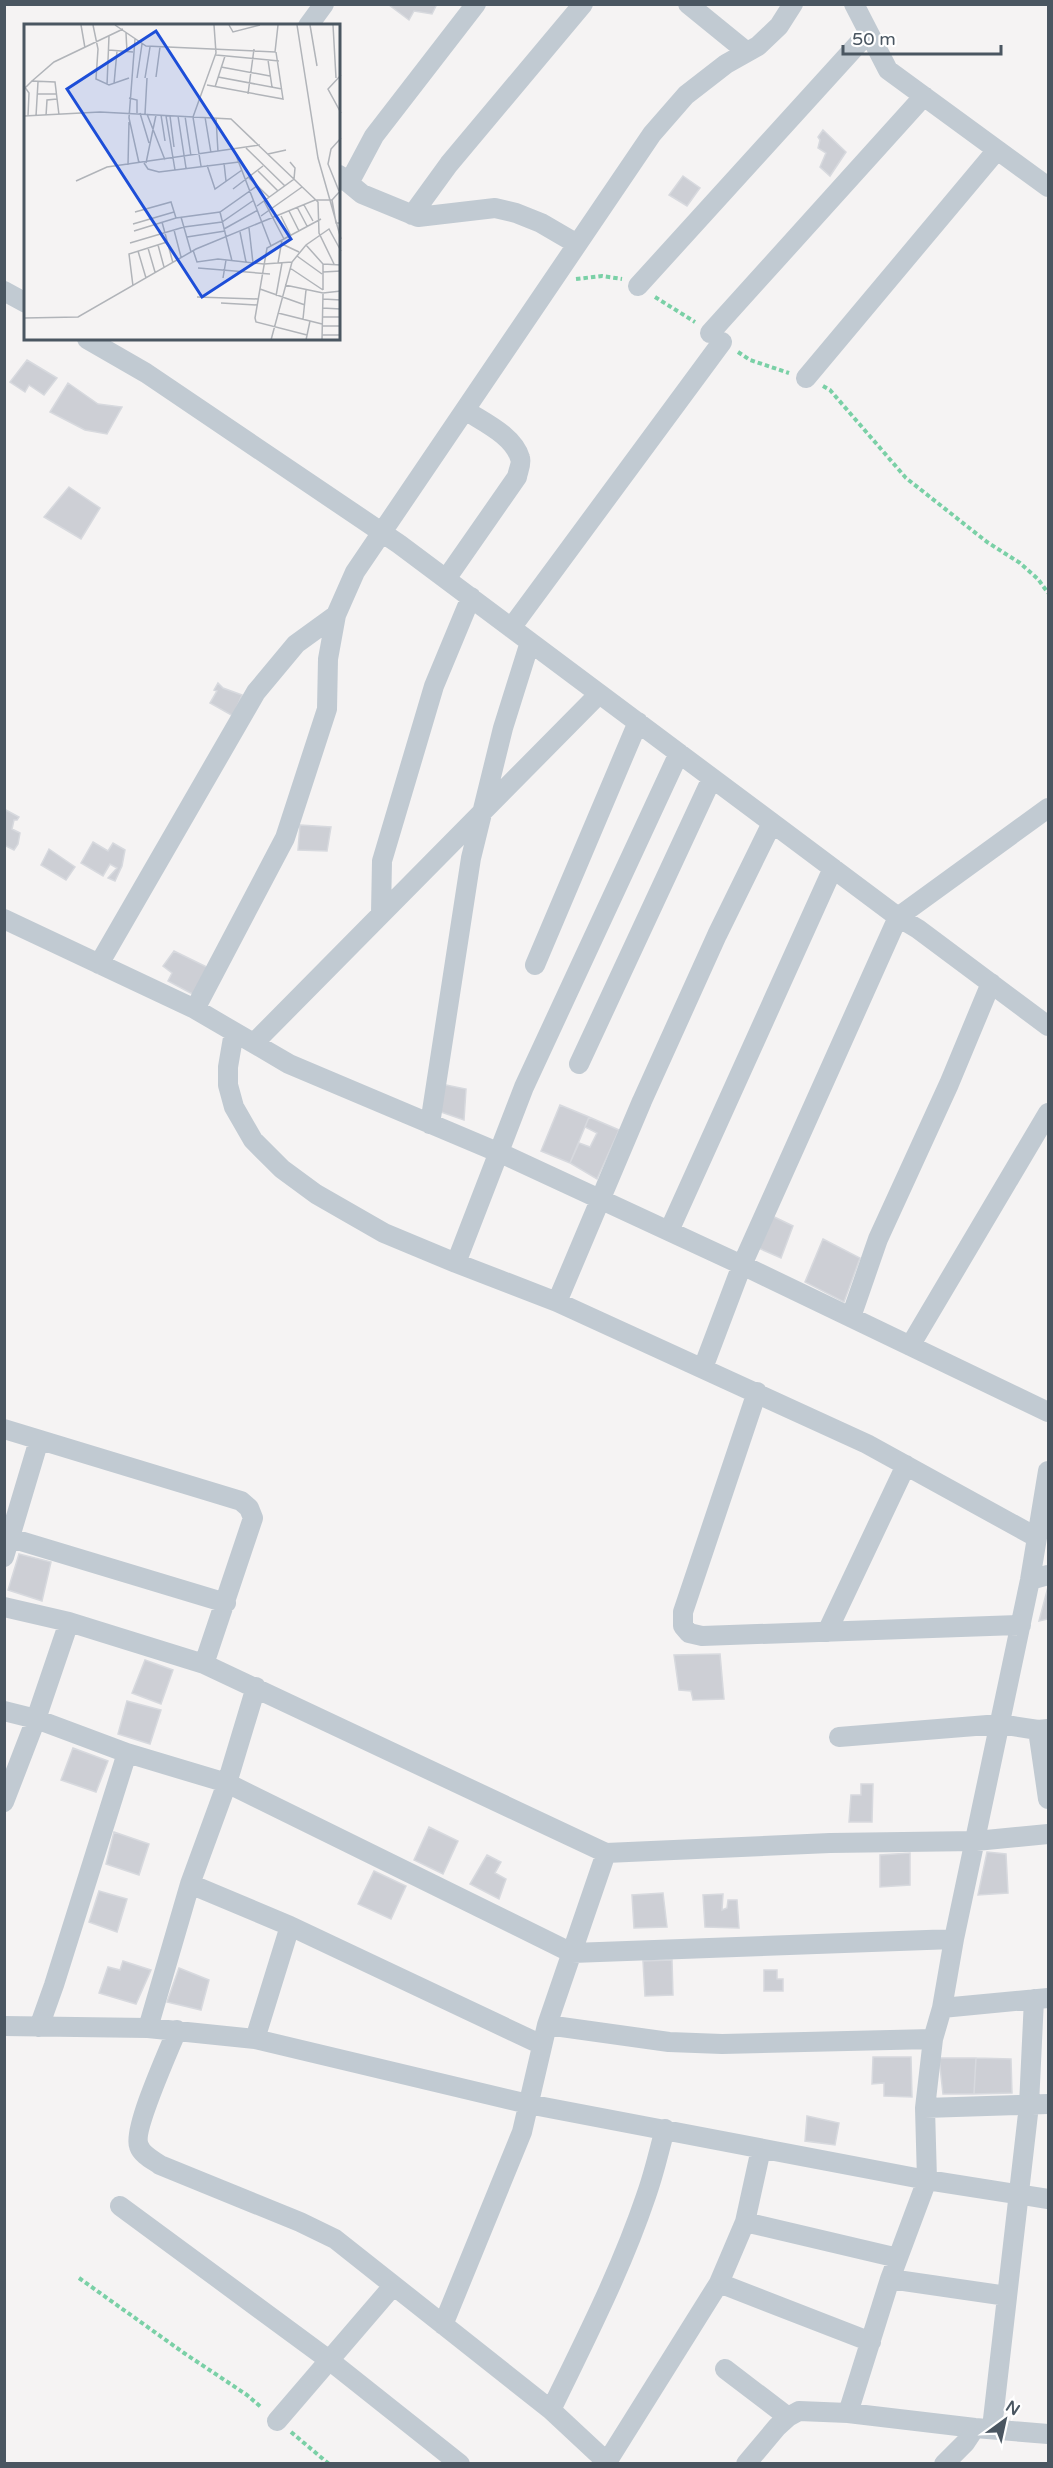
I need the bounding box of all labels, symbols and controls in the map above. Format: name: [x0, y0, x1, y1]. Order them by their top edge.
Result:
scale bar: [843, 18, 1000, 56]
inset map: [24, 24, 340, 340]
text: 50 m: [852, 28, 896, 50]
north arrow: [975, 2390, 1035, 2450]
text: N: [1002, 2396, 1023, 2420]

